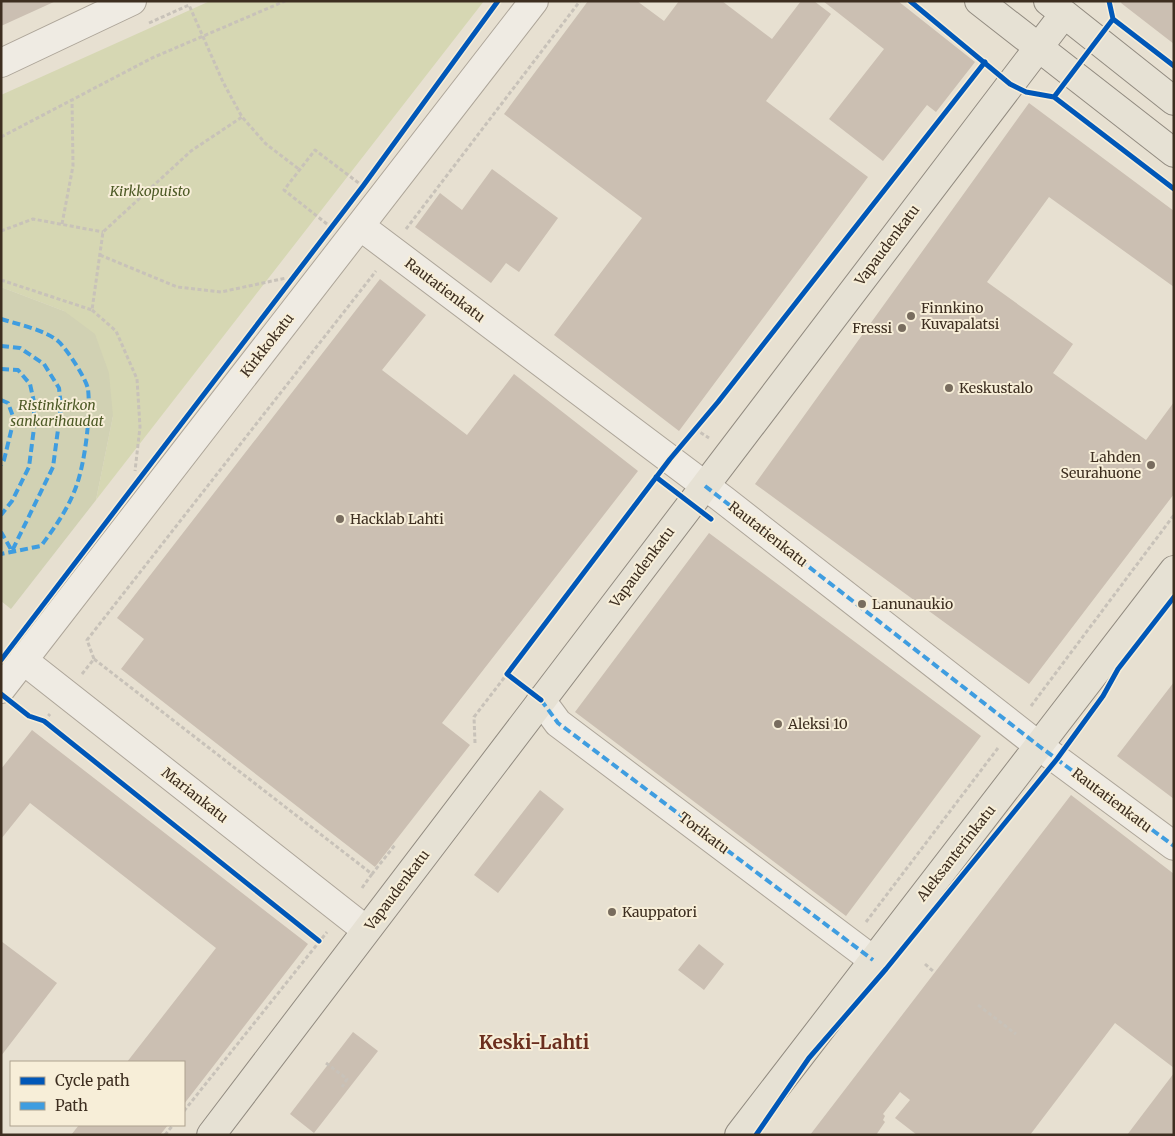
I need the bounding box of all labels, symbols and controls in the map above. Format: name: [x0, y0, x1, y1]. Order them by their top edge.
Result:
park label: Kirkkopuisto: [109, 182, 190, 200]
street label: Vapaudenkatu: [850, 201, 923, 290]
street label: Rautatienkatu: [401, 254, 489, 326]
place label: Finnkino Kuvapalatsi: [921, 299, 1000, 333]
street label: Kirkkokatu: [236, 309, 298, 381]
marker: Finnkino Kuvapalatsi: [905, 310, 917, 322]
place label: Fressi: [852, 319, 892, 337]
marker: Fressi: [896, 322, 908, 334]
place label: Keskustalo: [959, 379, 1033, 397]
marker: Keskustalo: [943, 382, 955, 394]
park label: Ristinkirkon sankarihaudat: [10, 396, 104, 430]
place label: Lahden Seurahuone: [1060, 448, 1141, 482]
marker: Lahden Seurahuone: [1145, 459, 1157, 471]
street label: Rautatienkatu: [725, 497, 811, 571]
place label: Hacklab Lahti: [350, 510, 444, 528]
marker: Hacklab Lahti: [334, 513, 346, 525]
street label: Vapaudenkatu: [605, 523, 678, 612]
place label: Lanunaukio: [872, 595, 953, 613]
marker: Lanunaukio: [856, 598, 868, 610]
place label: Aleksi 10: [787, 715, 848, 733]
marker: Aleksi 10: [772, 718, 784, 730]
street label: Mariankatu: [158, 763, 232, 827]
street label: Rautatienkatu: [1068, 764, 1156, 836]
street label: Aleksanterinkatu: [912, 801, 999, 906]
street label: Torikatu: [675, 808, 733, 858]
street label: Vapaudenkatu: [360, 846, 433, 935]
place label: Kauppatori: [622, 903, 697, 921]
marker: Kauppatori: [606, 906, 618, 918]
district label: Keski-Lahti: [479, 1030, 590, 1054]
legend: [10, 1061, 185, 1126]
text: Cycle path: [55, 1071, 130, 1090]
text: Path: [55, 1096, 88, 1115]

